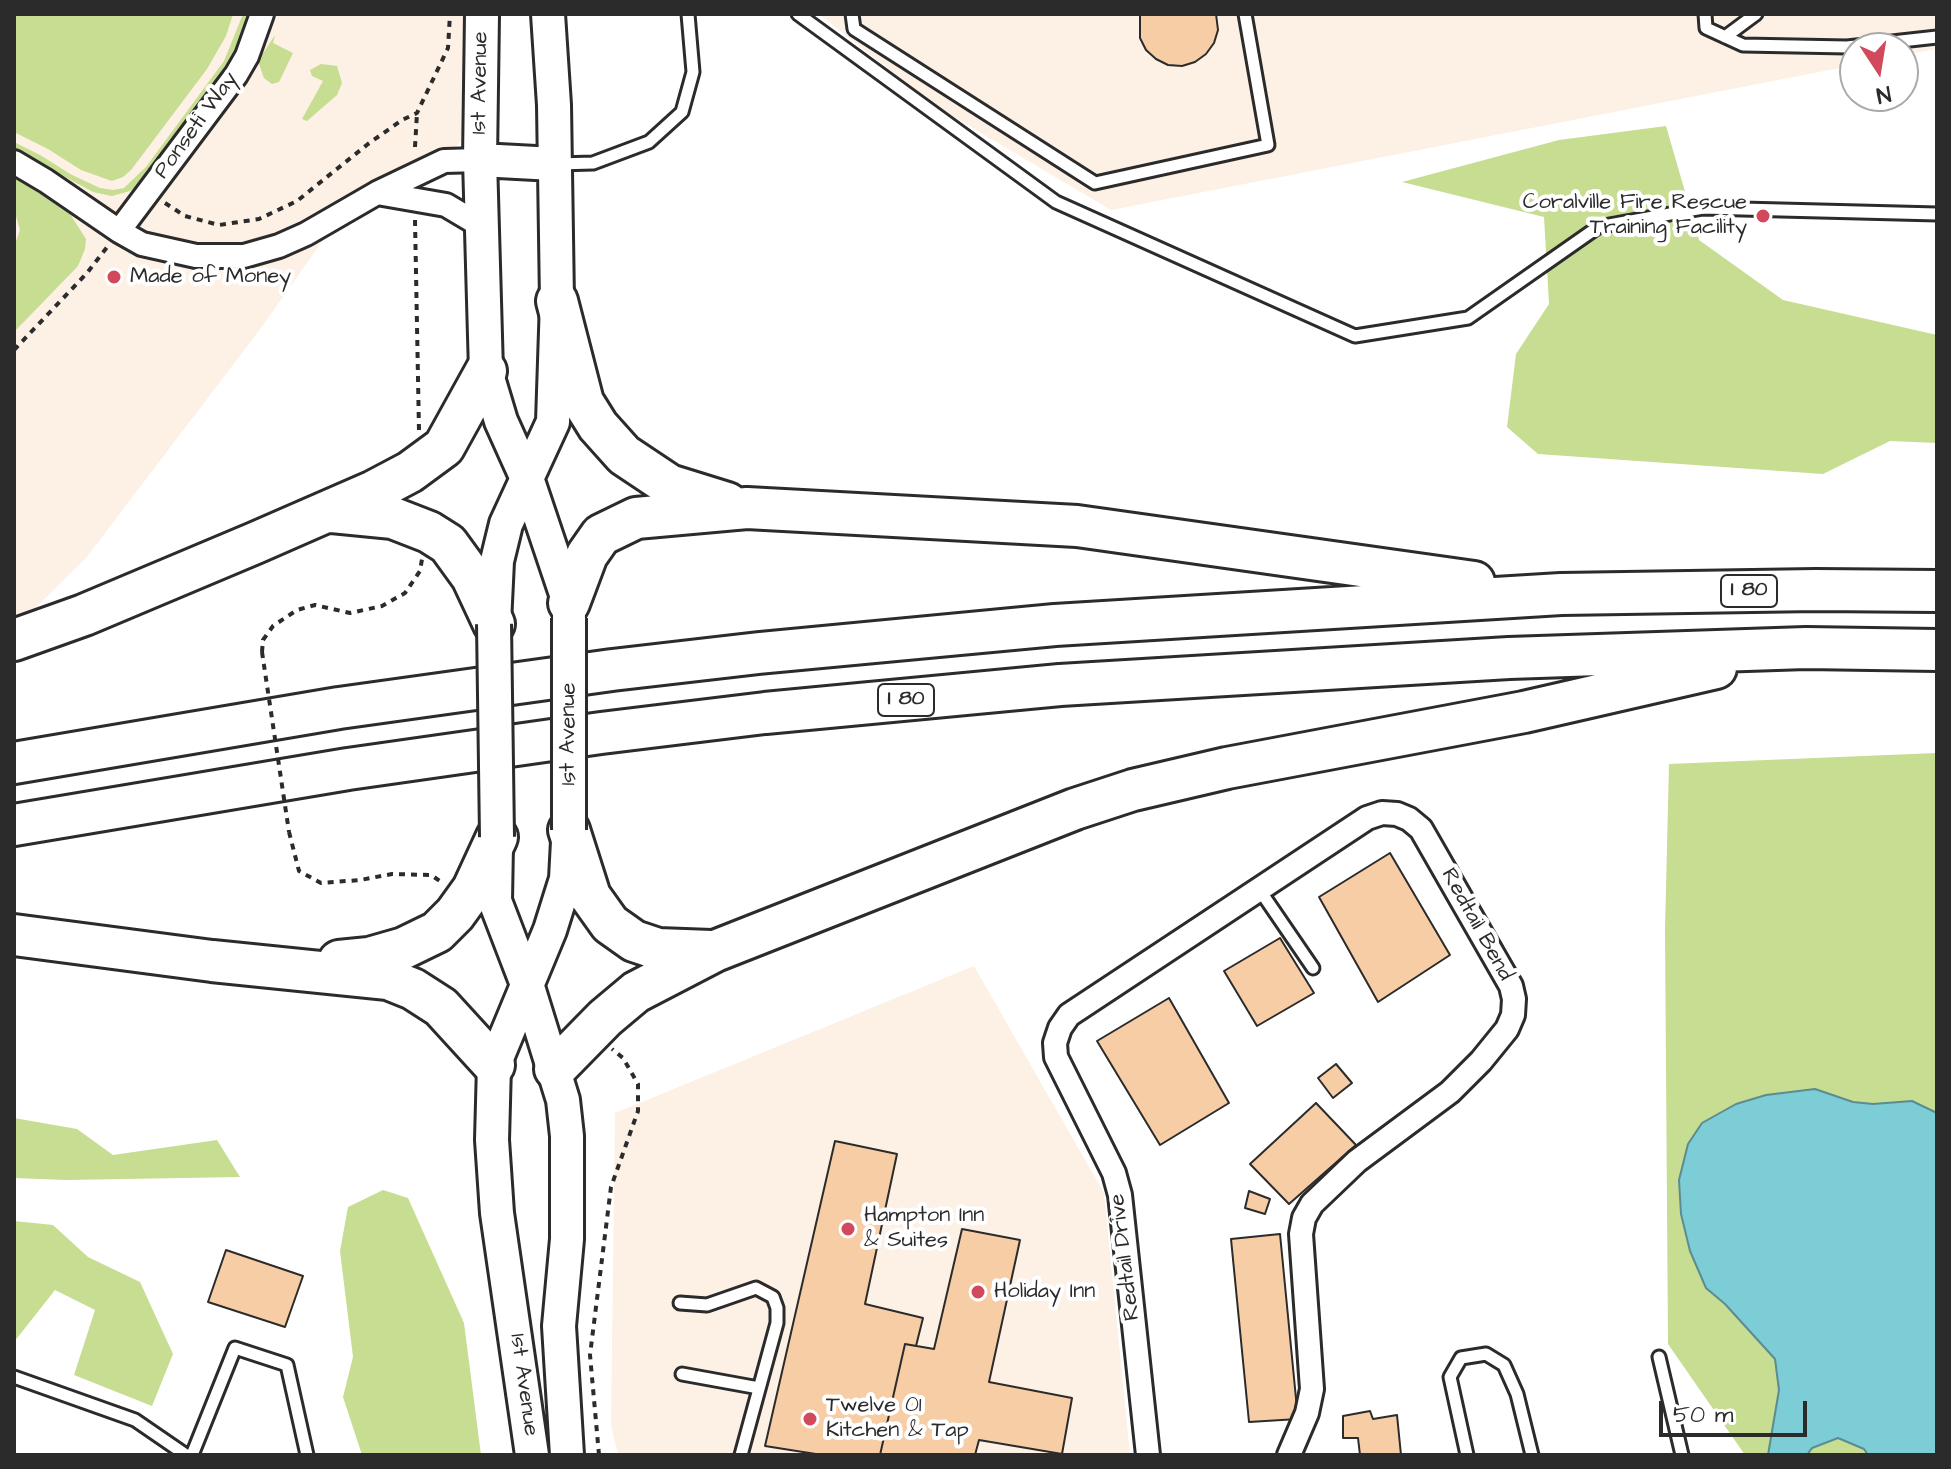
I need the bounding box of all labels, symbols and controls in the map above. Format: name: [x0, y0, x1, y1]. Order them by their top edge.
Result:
street label: 1st Avenue: [467, 31, 495, 135]
north arrow: [1839, 32, 1919, 112]
street label: Ponseti Way: [149, 68, 245, 184]
text: N: [1874, 77, 1894, 111]
place label: Coralville Fire Rescue Training Facility: [1523, 190, 1747, 242]
marker: Coralville Fire Rescue Training Facility: [1754, 207, 1772, 225]
place label: Made of Money: [130, 264, 291, 290]
marker: Made of Money: [105, 268, 123, 286]
road number: I 80: [1721, 575, 1777, 607]
street label: 1st Avenue: [556, 682, 582, 786]
road number: I 80: [878, 684, 934, 716]
street label: Redtail Bend: [1434, 864, 1518, 986]
street label: Redtail Drive: [1105, 1192, 1147, 1322]
place label: Hampton Inn & Suites: [864, 1203, 984, 1254]
marker: Hampton Inn & Suites: [839, 1220, 857, 1238]
place label: Holiday Inn: [994, 1279, 1095, 1305]
marker: Holiday Inn: [969, 1283, 987, 1301]
street label: 1st Avenue: [503, 1332, 543, 1438]
scale bar: [1663, 1385, 1811, 1435]
place label: Twelve 01 Kitchen & Tap: [826, 1393, 969, 1444]
text: 50 m: [1673, 1398, 1733, 1432]
marker: Twelve 01 Kitchen & Tap: [801, 1410, 819, 1428]

